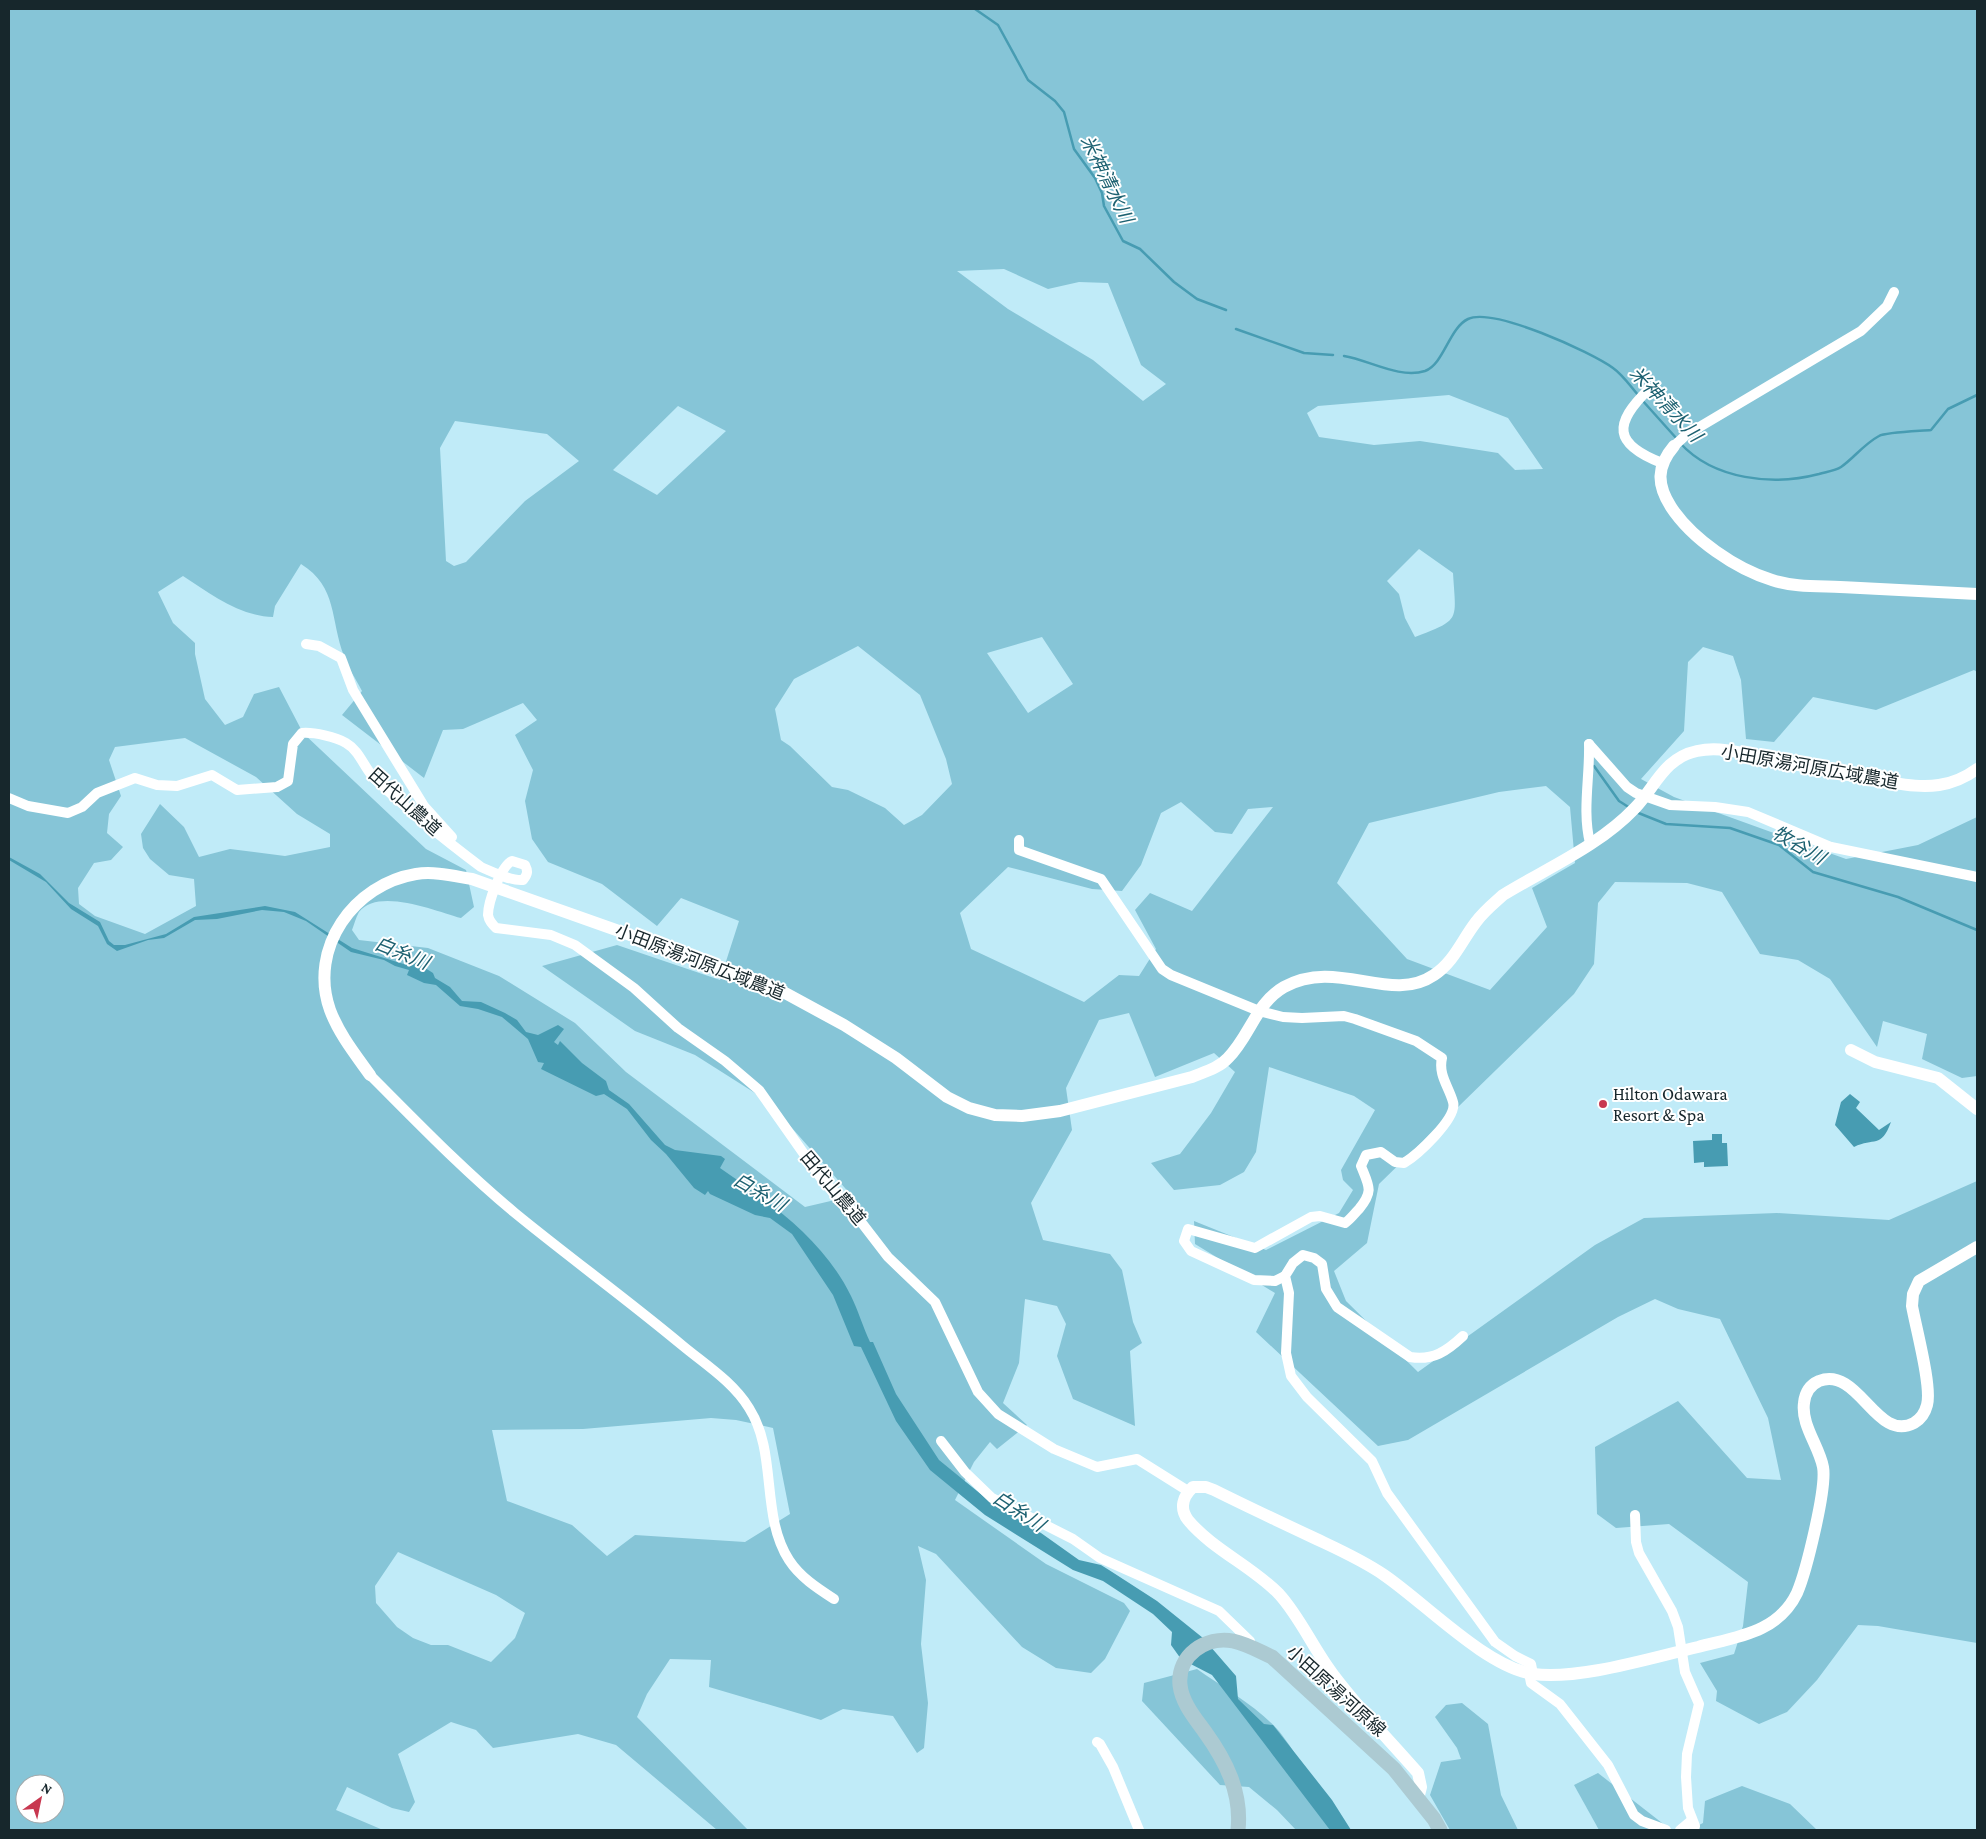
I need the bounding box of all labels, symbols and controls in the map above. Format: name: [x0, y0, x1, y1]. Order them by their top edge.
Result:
water label: 米神清水川: [1077, 132, 1138, 228]
water label: 米神清水川: [1626, 362, 1707, 447]
street label: 小田原湯河原広域農道: [1720, 742, 1900, 792]
street label: 田代山農道: [365, 764, 445, 840]
water label: 牧谷川: [1769, 822, 1831, 869]
street label: 小田原湯河原広域農道: [612, 920, 788, 1004]
water label: 白糸川: [372, 933, 434, 974]
place label: Hilton Odawara Resort & Spa: [1613, 1084, 1728, 1125]
marker: Hilton Odawara Resort & Spa: [1597, 1098, 1609, 1110]
street label: 田代山農道: [796, 1147, 870, 1229]
water label: 白糸川: [730, 1169, 792, 1216]
water label: 白糸川: [989, 1487, 1050, 1536]
street label: 小田原湯河原線: [1282, 1641, 1390, 1741]
north arrow: [15, 1774, 65, 1824]
text: N: [39, 1779, 56, 1798]

